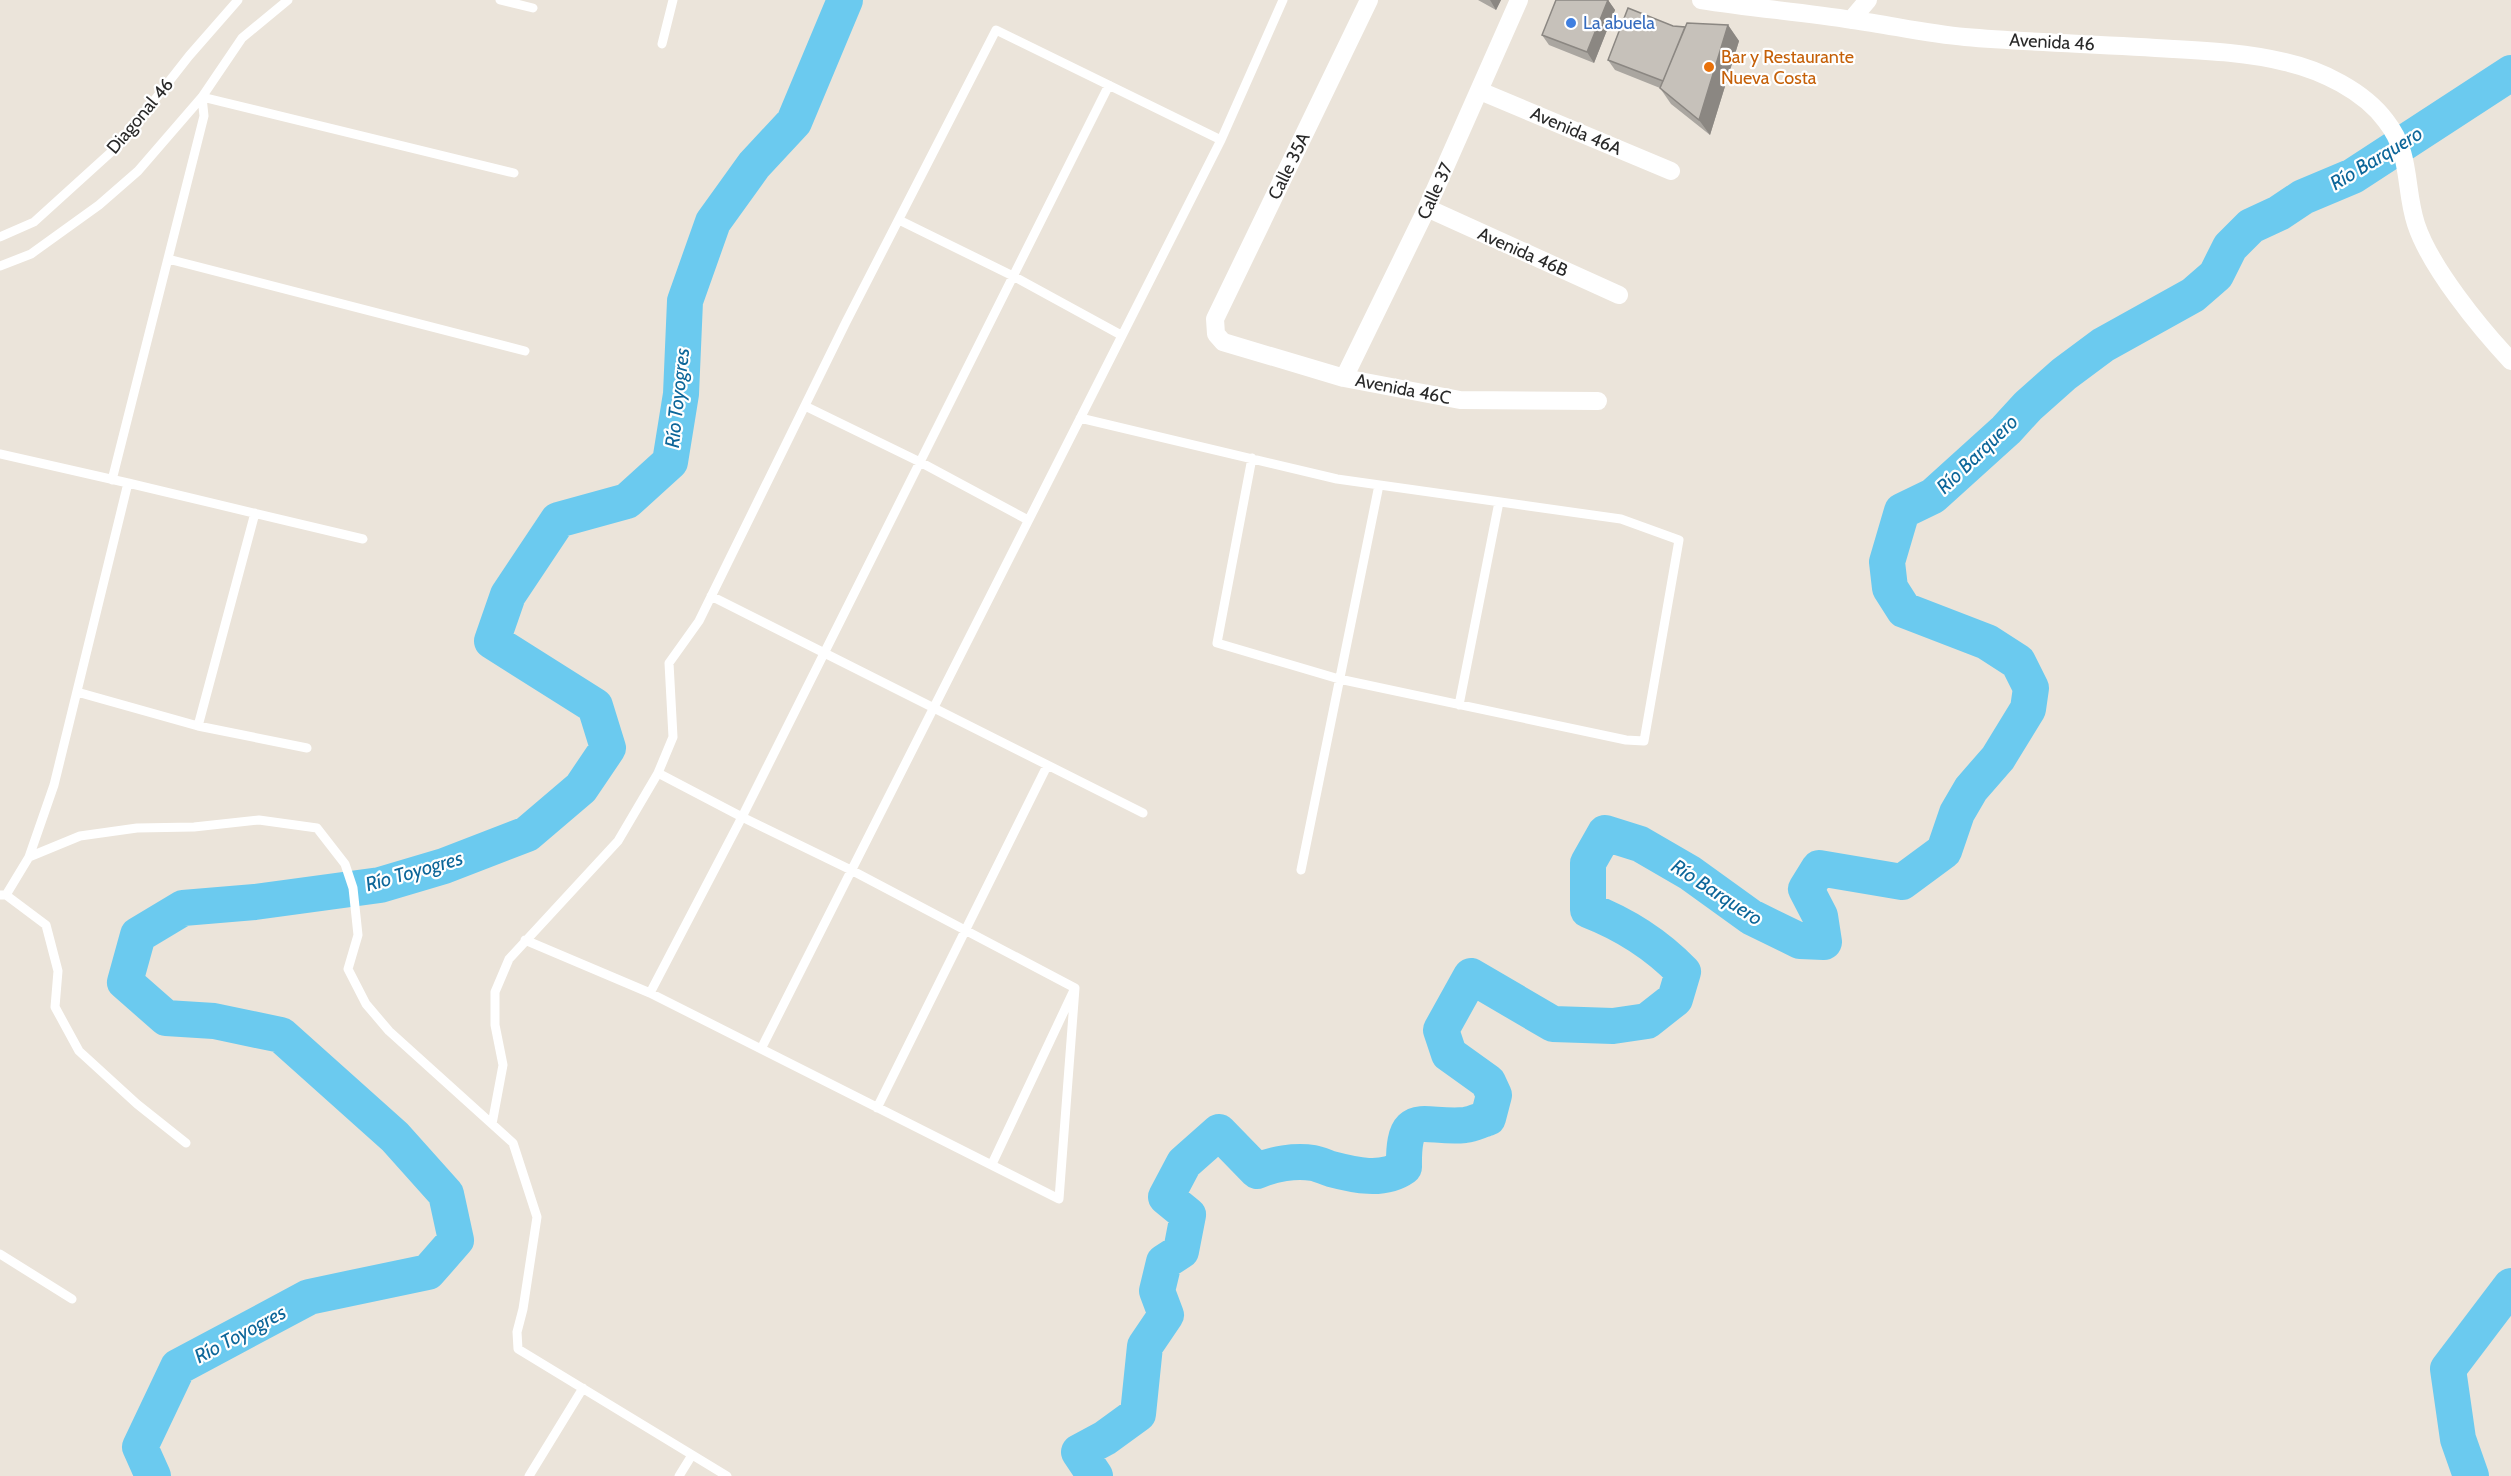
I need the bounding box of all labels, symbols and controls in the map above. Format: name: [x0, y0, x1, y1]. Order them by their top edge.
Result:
place label: La abuela: [1583, 12, 1655, 34]
marker: La abuela: [1564, 16, 1578, 30]
street label: Avenida 46: [2009, 29, 2095, 55]
place label: Bar y Restaurante Nueva Costa: [1721, 46, 1854, 89]
marker: Bar y Restaurante Nueva Costa: [1702, 60, 1716, 74]
street label: Diagonal 46: [102, 74, 178, 158]
street label: Avenida 46A: [1527, 102, 1625, 160]
water label: Río Barquero: [2325, 121, 2427, 195]
street label: Calle 35A: [1263, 129, 1315, 203]
street label: Calle 37: [1412, 159, 1458, 223]
street label: Avenida 46B: [1475, 222, 1572, 282]
water label: Río Toyogres: [660, 347, 694, 449]
street label: Avenida 46C: [1353, 369, 1453, 409]
water label: Río Barquero: [1931, 409, 2023, 499]
water label: Río Toyogres: [363, 846, 466, 896]
water label: Río Barquero: [1667, 854, 1767, 930]
water label: Río Toyogres: [190, 1300, 290, 1368]

